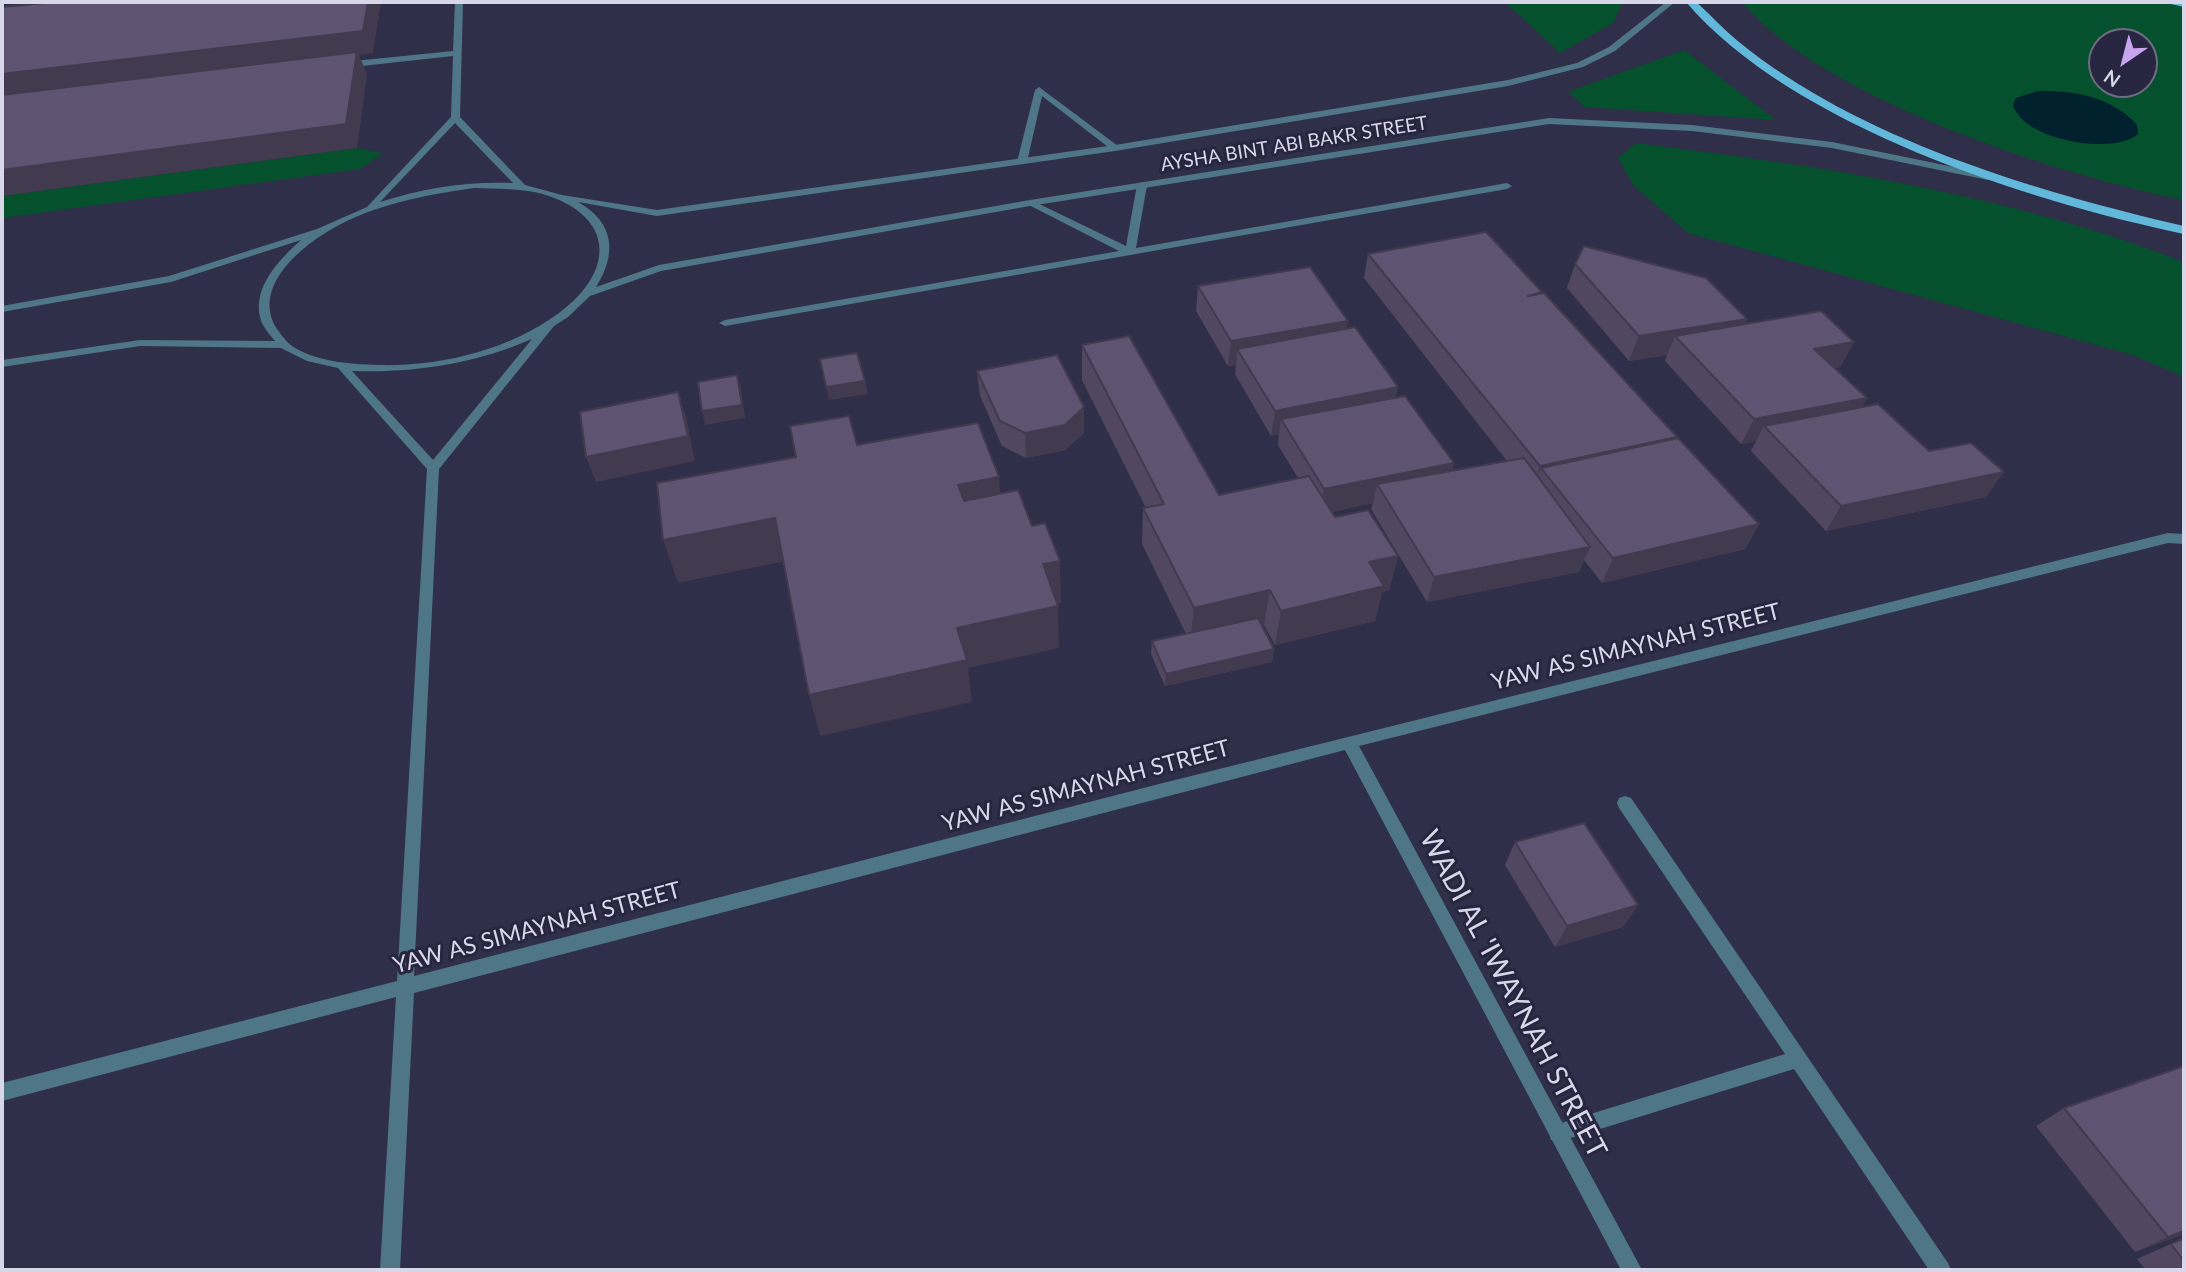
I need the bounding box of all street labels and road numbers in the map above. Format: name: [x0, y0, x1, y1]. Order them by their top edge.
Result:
street label: AYSHA BINT ABI BAKR STREET: [1159, 112, 1429, 176]
street label: YAW AS SIMAYNAH STREET: [1489, 598, 1783, 696]
street label: YAW AS SIMAYNAH STREET: [939, 734, 1233, 838]
street label: WADI AL 'IWAYNAH STREET: [1412, 824, 1614, 1164]
street label: YAW AS SIMAYNAH STREET: [390, 876, 684, 980]

